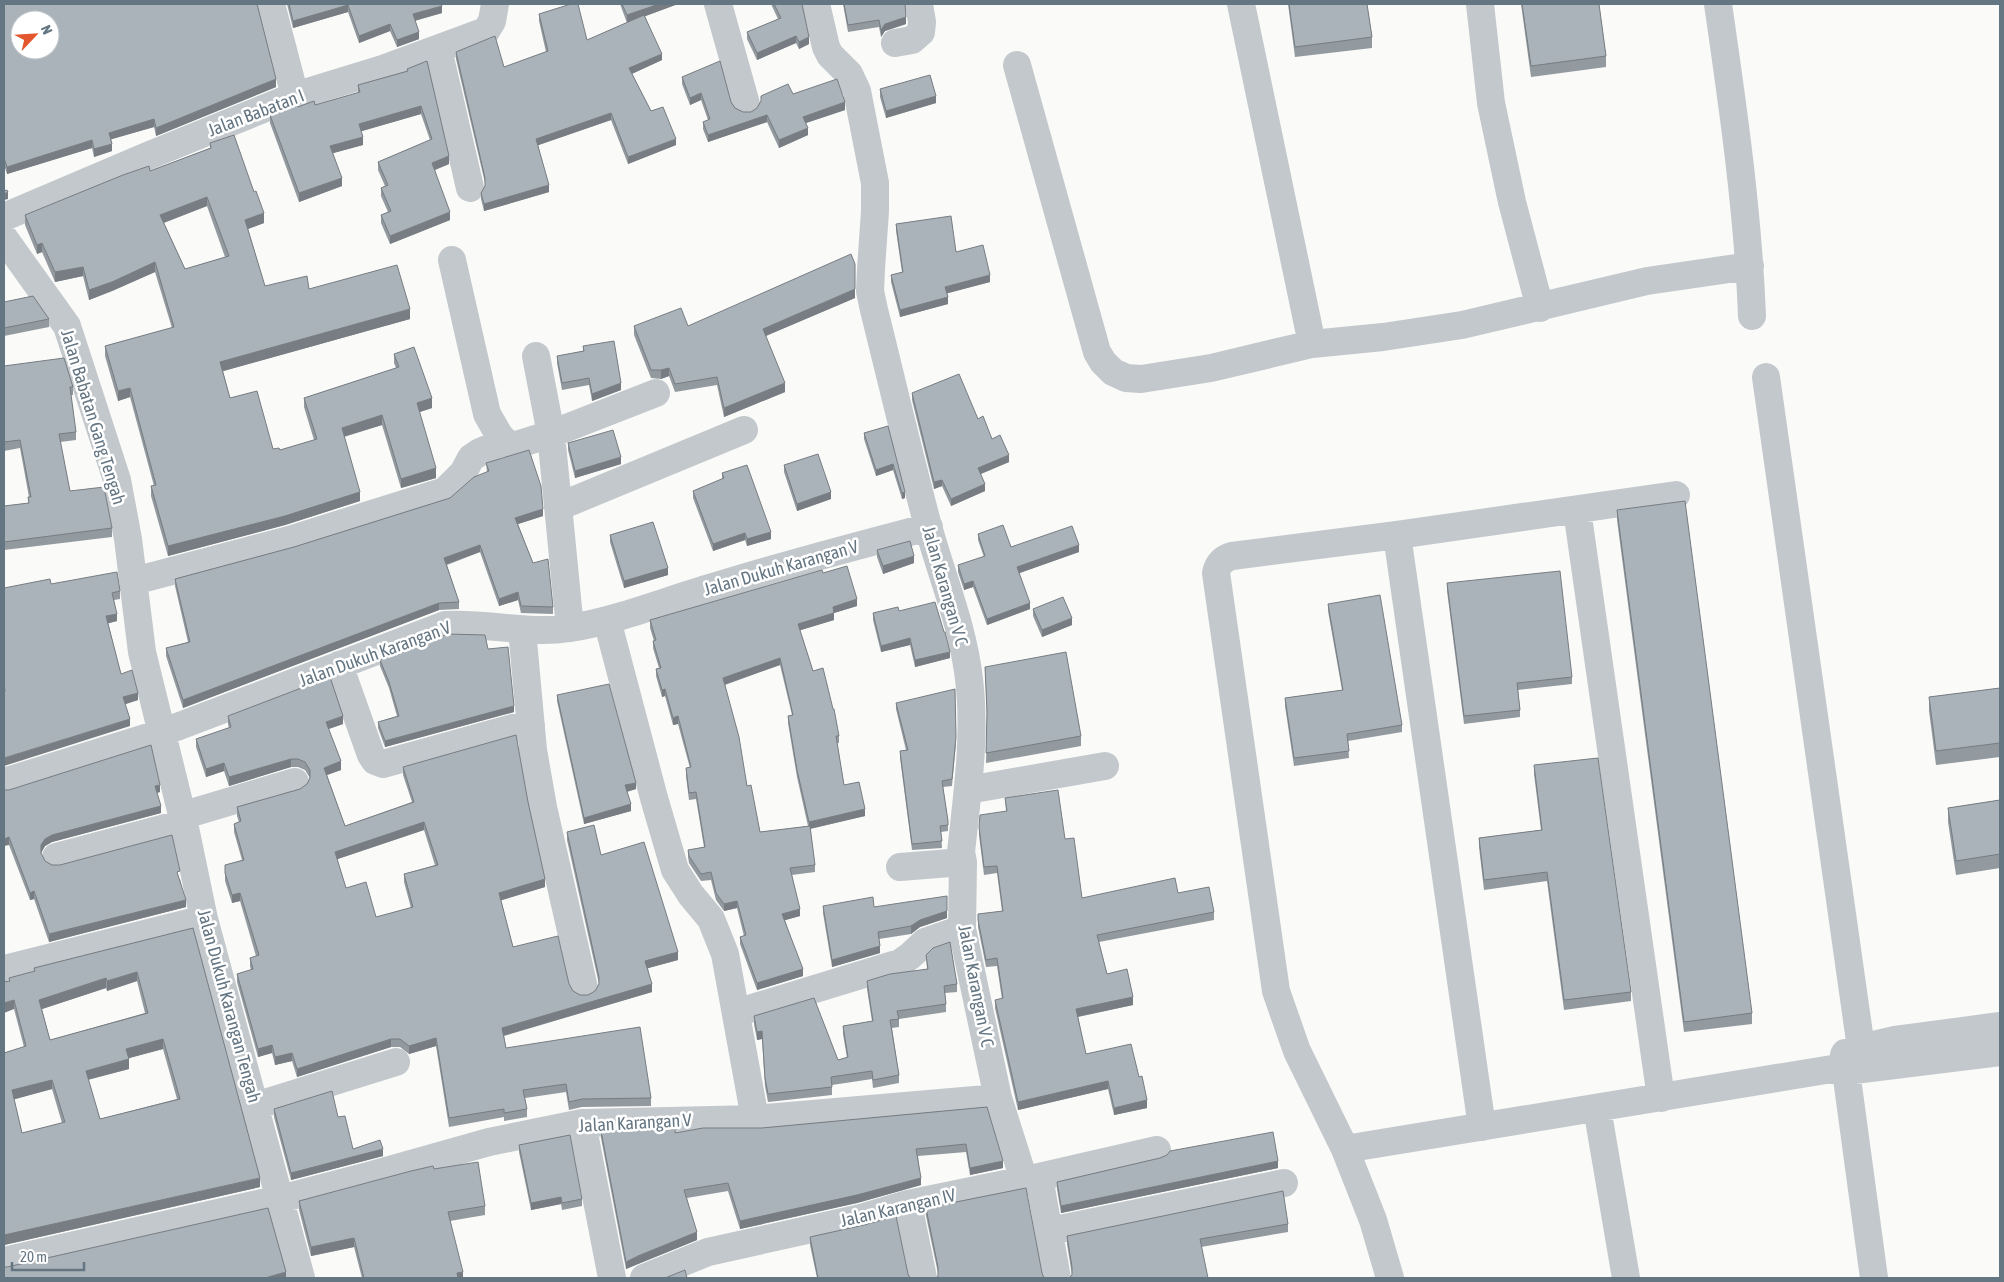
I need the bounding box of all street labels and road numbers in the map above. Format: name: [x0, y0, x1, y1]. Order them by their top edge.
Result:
street label: Jalan Babatan I: [205, 85, 307, 141]
street label: Jalan Babatan Gang Tengah: [57, 327, 130, 507]
street label: Jalan Karangan V C: [918, 524, 973, 648]
street label: Jalan Dukuh Karangan V: [701, 535, 861, 600]
street label: Jalan Dukuh Karangan V: [296, 616, 454, 691]
street label: Jalan Dukuh Karangan Tengah: [194, 907, 265, 1105]
street label: Jalan Karangan V C: [954, 923, 999, 1049]
street label: Jalan Karangan V: [578, 1109, 692, 1136]
street label: Jalan Karangan IV: [838, 1184, 958, 1231]

